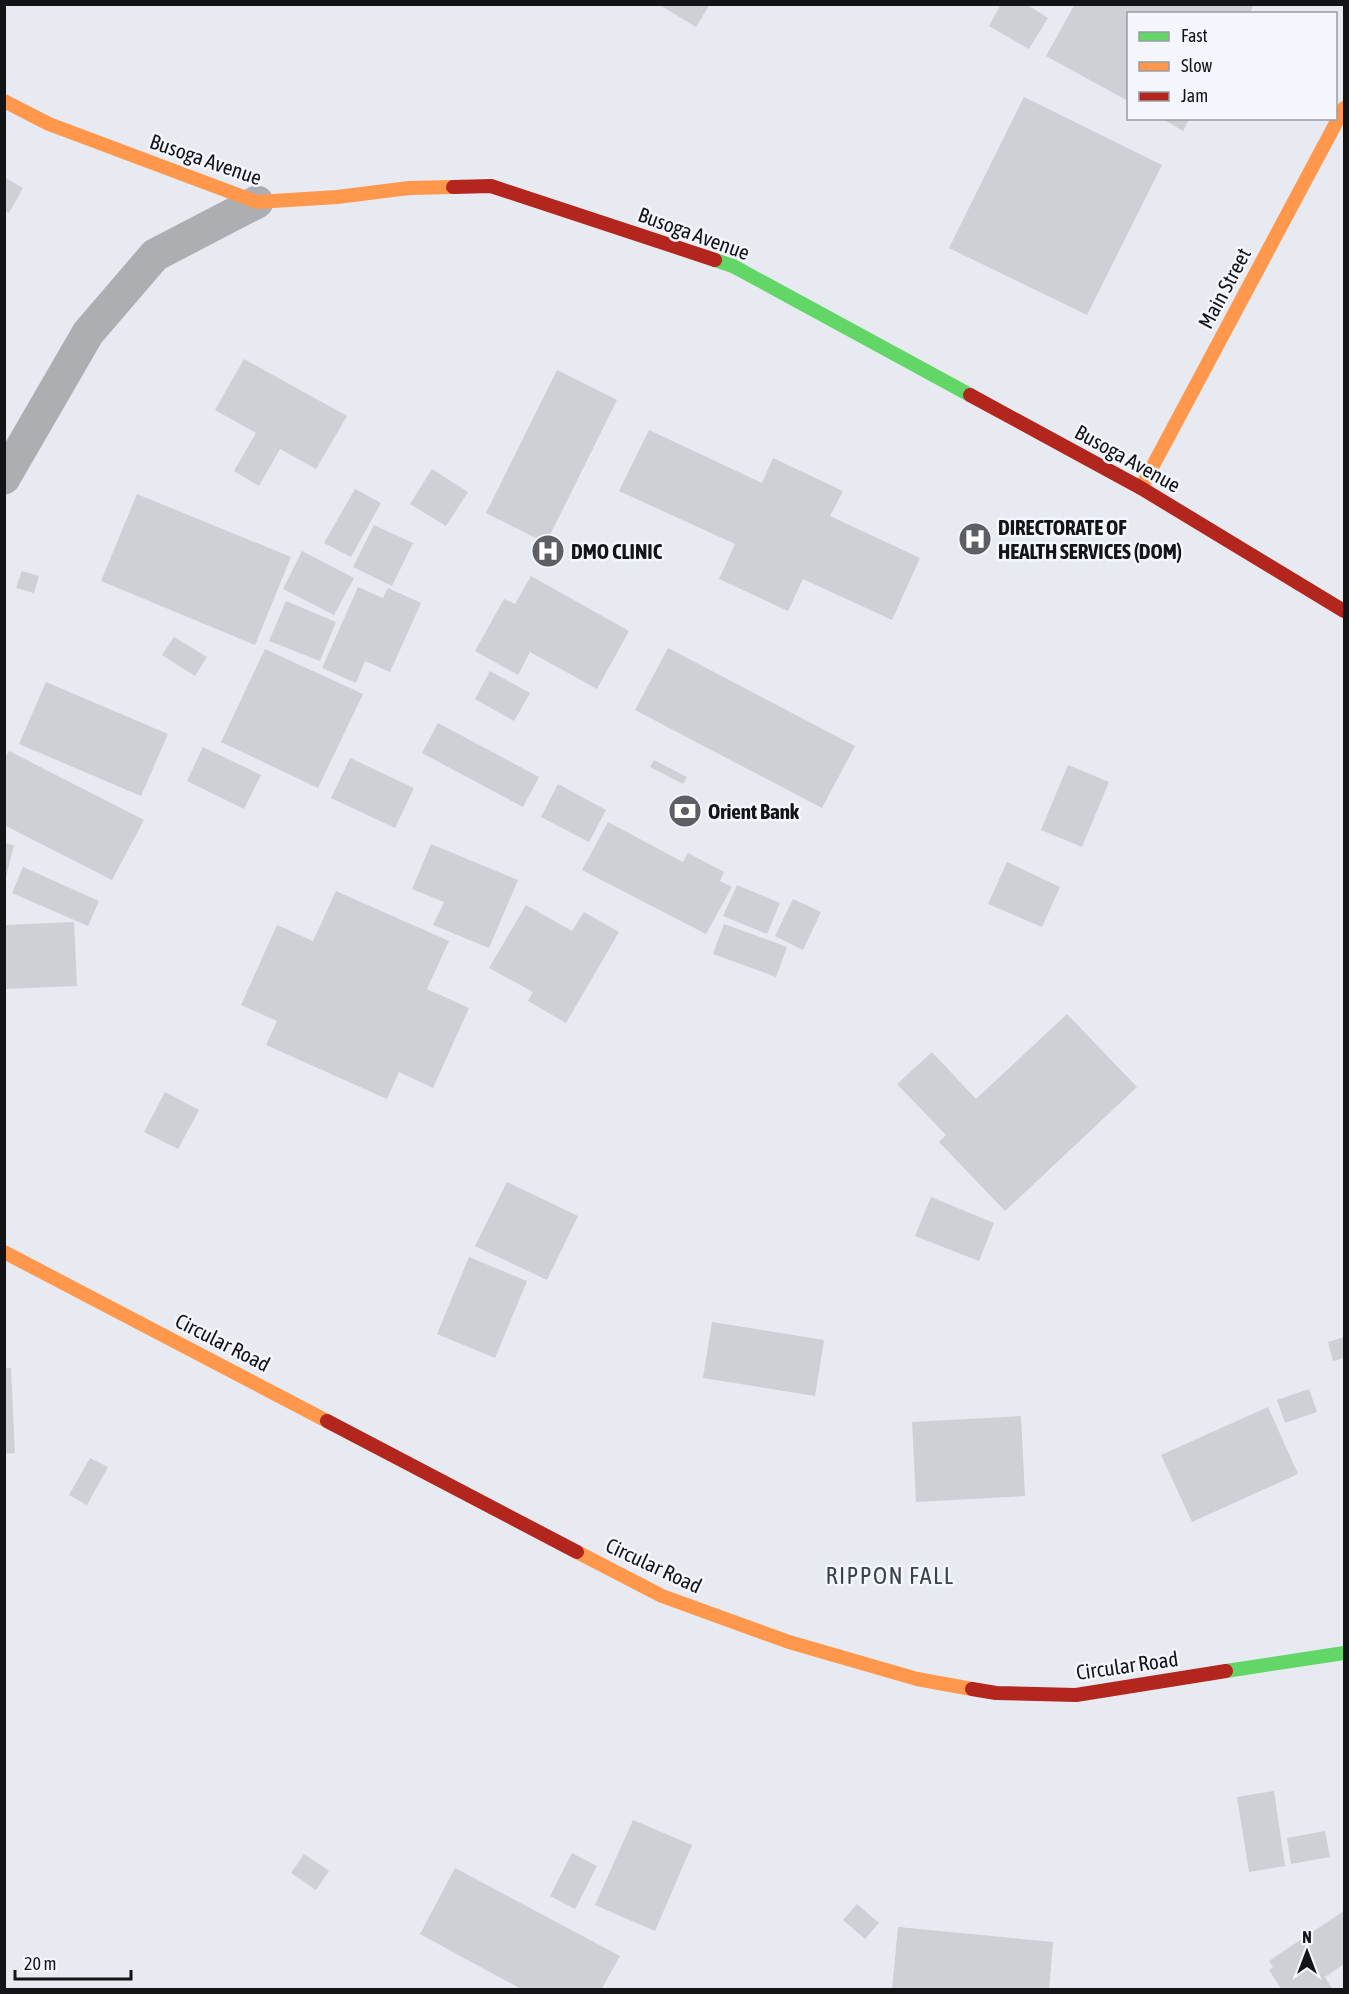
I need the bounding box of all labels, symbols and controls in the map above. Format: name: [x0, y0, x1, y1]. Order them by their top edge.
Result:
legend: [1127, 12, 1337, 120]
text: Fast: [1181, 25, 1208, 46]
text: Slow: [1181, 55, 1212, 76]
text: Jam: [1181, 85, 1208, 106]
street label: Busoga Avenue: [147, 129, 265, 189]
street label: Busoga Avenue: [635, 202, 753, 264]
street label: Main Street: [1193, 244, 1255, 332]
street label: Busoga Avenue: [1071, 419, 1185, 497]
place label: DIRECTORATE OF HEALTH SERVICES (DOM): [998, 515, 1182, 563]
hospital icon: DIRECTORATE OF HEALTH SERVICES (DOM): [957, 521, 993, 557]
hospital icon: DMO CLINIC: [530, 533, 566, 569]
place label: DMO CLINIC: [571, 539, 663, 563]
bank icon: Orient Bank: [667, 793, 703, 829]
place label: Orient Bank: [708, 799, 800, 823]
street label: Circular Road: [172, 1308, 274, 1376]
street label: Circular Road: [602, 1532, 706, 1598]
district label: RIPPON FALL: [825, 1562, 955, 1589]
street label: Circular Road: [1074, 1646, 1180, 1684]
north arrow: [1277, 1922, 1337, 1982]
text: N: [1302, 1928, 1312, 1946]
scale bar: [15, 1943, 130, 1981]
text: 20 m: [24, 1953, 56, 1974]

